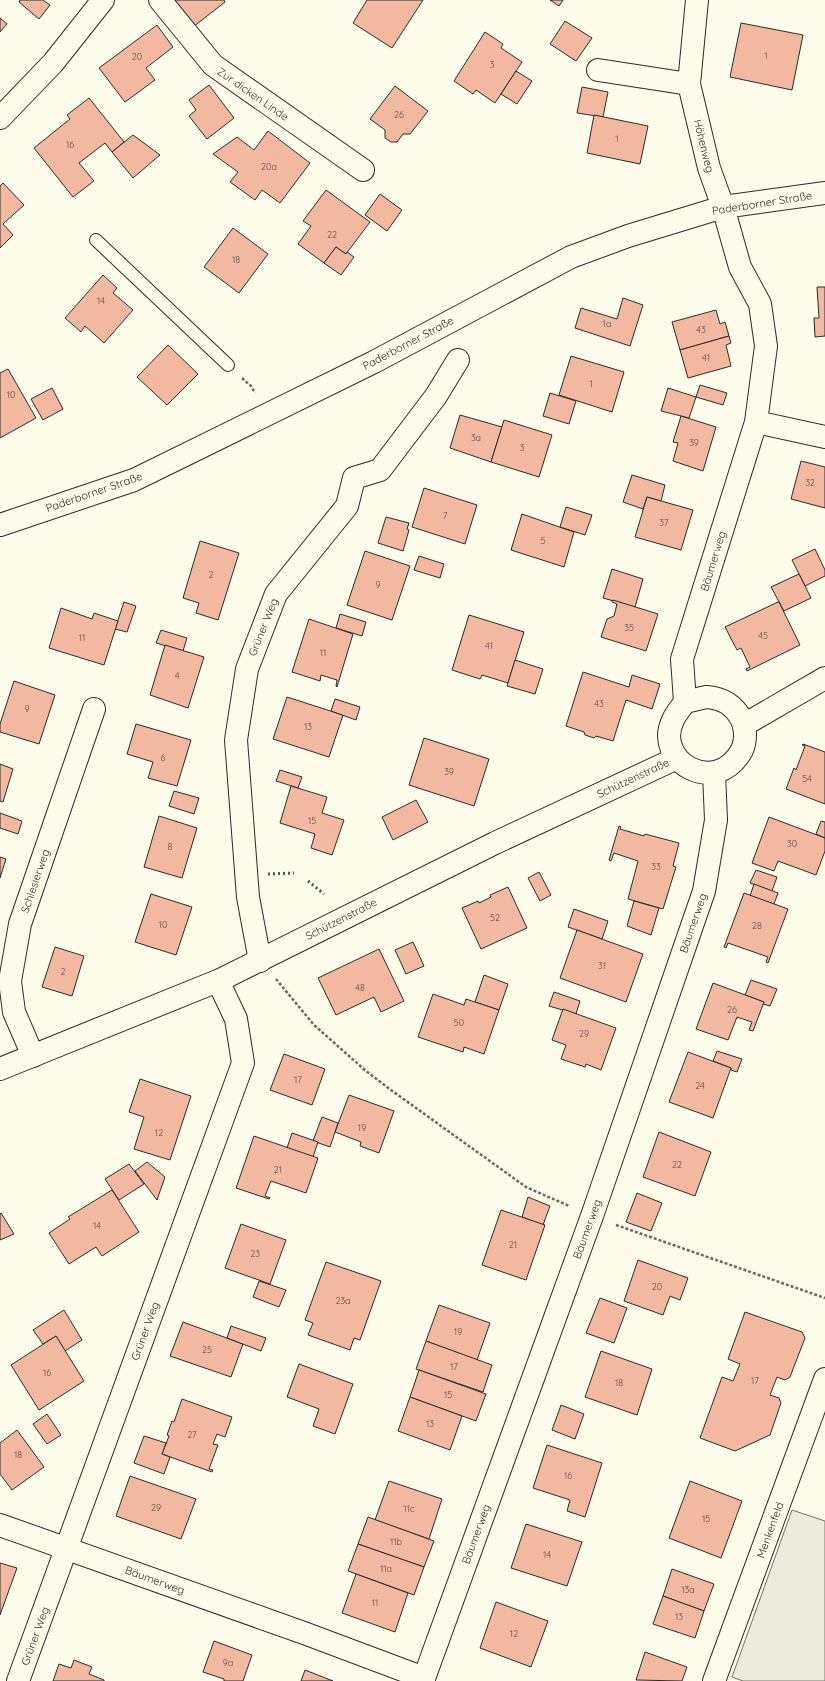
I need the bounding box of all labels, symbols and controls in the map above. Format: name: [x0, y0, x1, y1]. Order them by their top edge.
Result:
house number: 1: [764, 50, 768, 61]
house number: 20: [132, 51, 142, 62]
house number: 3: [490, 59, 495, 70]
street label: Zur dicken Linde: [215, 64, 291, 124]
house number: 26: [394, 109, 404, 120]
street label: Höhenweg: [691, 118, 717, 174]
house number: 1: [615, 133, 619, 144]
house number: 16: [66, 139, 74, 150]
house number: 20a: [261, 161, 277, 172]
street label: Paderborner Straße: [711, 188, 813, 218]
house number: 22: [327, 229, 337, 240]
house number: 18: [232, 254, 240, 265]
house number: 14: [97, 295, 105, 306]
street label: Paderborner Straße: [360, 313, 456, 373]
house number: 1a: [603, 318, 611, 329]
house number: 43: [696, 324, 706, 335]
house number: 41: [702, 352, 710, 363]
house number: 1: [589, 378, 593, 389]
house number: 10: [7, 389, 15, 400]
house number: 3a: [471, 432, 481, 443]
house number: 39: [689, 437, 699, 448]
house number: 3: [520, 442, 525, 453]
street label: Paderborner Straße: [44, 469, 144, 515]
house number: 32: [805, 477, 815, 488]
house number: 7: [443, 510, 448, 521]
house number: 37: [659, 517, 669, 528]
street label: Bäumerweg: [697, 529, 729, 593]
house number: 5: [541, 535, 546, 546]
house number: 2: [209, 569, 214, 580]
house number: 9: [375, 579, 381, 590]
street label: Grüner Weg: [245, 596, 281, 658]
house number: 35: [624, 622, 634, 633]
house number: 45: [758, 630, 768, 641]
house number: 11: [79, 632, 85, 643]
house number: 41: [485, 640, 493, 651]
house number: 11: [320, 647, 326, 658]
house number: 4: [175, 670, 180, 681]
house number: 43: [594, 698, 604, 709]
house number: 9: [24, 703, 30, 714]
house number: 13: [304, 721, 312, 732]
house number: 6: [161, 752, 166, 763]
street label: Schützenstraße: [595, 755, 671, 801]
house number: 39: [444, 766, 454, 777]
house number: 54: [802, 773, 812, 784]
house number: 15: [308, 815, 316, 826]
house number: 30: [787, 838, 797, 849]
house number: 8: [168, 841, 173, 852]
street label: Schlesierweg: [18, 847, 52, 915]
house number: 33: [651, 861, 661, 872]
street label: Bäumerweg: [676, 891, 710, 955]
street label: Schützenstraße: [303, 895, 379, 943]
house number: 52: [490, 912, 500, 923]
house number: 10: [159, 919, 167, 930]
house number: 28: [752, 920, 762, 931]
house number: 31: [598, 960, 606, 971]
house number: 2: [61, 966, 66, 977]
house number: 48: [355, 982, 365, 993]
house number: 26: [727, 1004, 737, 1015]
house number: 50: [454, 1017, 464, 1028]
house number: 29: [579, 1028, 589, 1039]
house number: 17: [294, 1074, 302, 1085]
house number: 24: [695, 1080, 705, 1091]
house number: 19: [358, 1122, 366, 1133]
house number: 12: [155, 1127, 163, 1138]
house number: 22: [672, 1159, 682, 1170]
house number: 21: [274, 1164, 282, 1175]
street label: Bäumerweg: [570, 1197, 604, 1261]
house number: 14: [93, 1220, 101, 1231]
house number: 21: [509, 1239, 517, 1250]
house number: 23: [250, 1248, 260, 1259]
house number: 20: [652, 1281, 662, 1292]
house number: 23a: [335, 1295, 351, 1306]
street label: Grüner Weg: [128, 1300, 162, 1362]
house number: 19: [454, 1326, 462, 1337]
house number: 25: [202, 1344, 212, 1355]
house number: 17: [450, 1361, 458, 1372]
house number: 16: [43, 1367, 51, 1378]
house number: 17: [751, 1375, 759, 1386]
house number: 18: [615, 1377, 623, 1388]
house number: 15: [444, 1389, 452, 1400]
house number: 13: [426, 1418, 434, 1429]
house number: 27: [187, 1429, 197, 1440]
house number: 18: [14, 1449, 22, 1460]
house number: 16: [564, 1470, 572, 1481]
street label: Menkenfeld: [753, 1500, 787, 1560]
house number: 29: [151, 1502, 161, 1513]
street label: Bäumerweg: [459, 1502, 493, 1566]
house number: 11c: [403, 1503, 415, 1514]
house number: 15: [702, 1513, 710, 1524]
house number: 11b: [390, 1536, 403, 1547]
house number: 14: [543, 1549, 551, 1560]
street label: Bäumerweg: [123, 1563, 187, 1597]
house number: 11a: [380, 1563, 392, 1574]
house number: 13a: [681, 1584, 695, 1595]
house number: 11: [372, 1597, 378, 1608]
street label: Grüner Weg: [18, 1605, 52, 1667]
house number: 13: [675, 1611, 683, 1622]
house number: 12: [510, 1628, 518, 1639]
house number: 9a: [223, 1657, 233, 1668]

